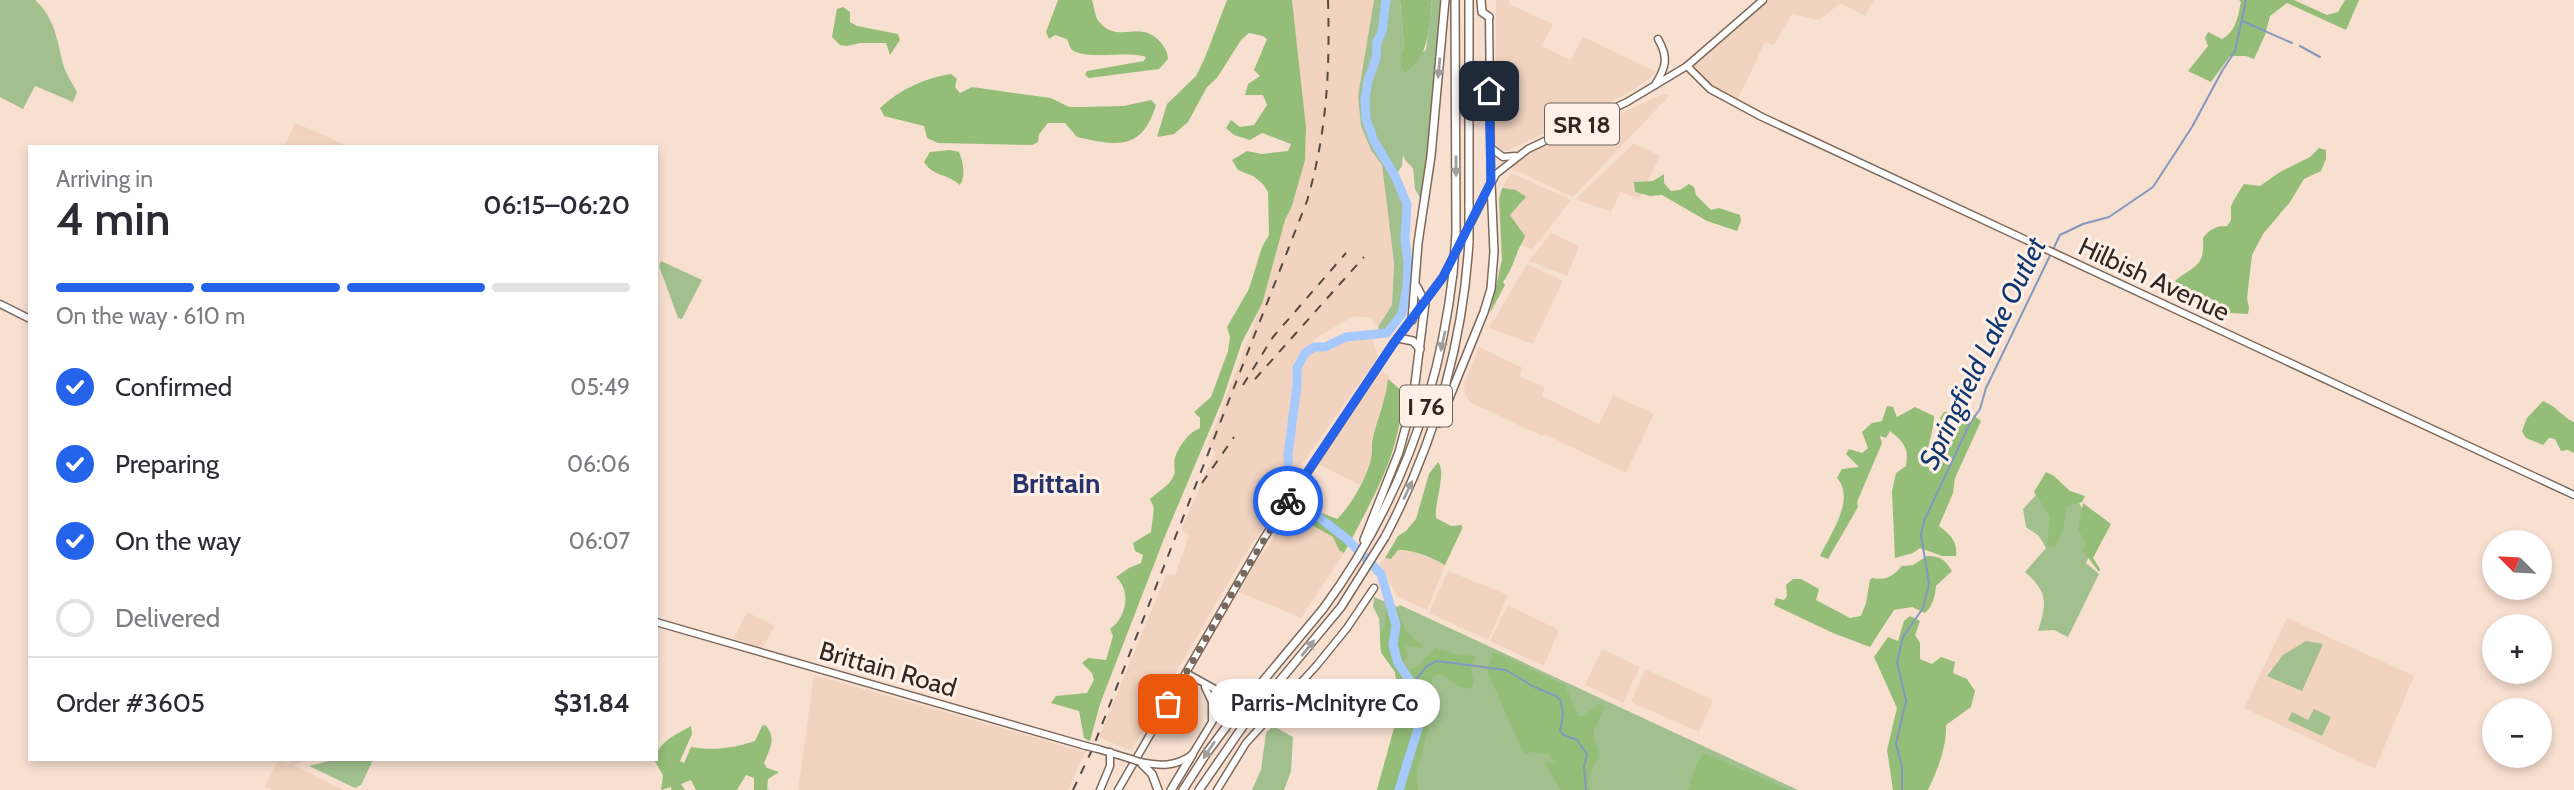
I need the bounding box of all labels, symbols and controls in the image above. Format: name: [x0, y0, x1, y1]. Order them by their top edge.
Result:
one-way arrow: [1433, 57, 1444, 79]
pin: [1459, 61, 1519, 121]
icon: home: [1470, 72, 1508, 110]
road number: SR 18: [1545, 104, 1619, 144]
one-way arrow: [1450, 155, 1462, 177]
text: Arriving in: [56, 165, 153, 193]
text: 06:15–06:20: [483, 189, 630, 221]
text: 4 min: [56, 191, 170, 247]
street label: Hilbish Avenue: [2073, 230, 2235, 328]
water label: Springfield Lake Outlet: [1911, 231, 2053, 474]
text: On the way · 610 m: [56, 302, 245, 330]
one-way arrow: [1438, 330, 1449, 352]
icon: check: [56, 368, 94, 406]
text: Confirmed: [115, 371, 232, 403]
text: 05:49: [570, 373, 630, 401]
road number: I 76: [1400, 386, 1452, 426]
icon: check: [56, 445, 94, 483]
text: Preparing: [115, 448, 219, 480]
text: 06:06: [567, 450, 630, 478]
district label: Brittain: [1012, 466, 1100, 500]
courier: [1253, 466, 1323, 536]
one-way arrow: [1403, 480, 1414, 500]
icon: bike: [1269, 482, 1307, 520]
icon: check: [56, 522, 94, 560]
text: On the way: [115, 525, 241, 557]
text: 06:07: [569, 527, 630, 555]
north arrow: [2482, 530, 2552, 600]
map controls: [2482, 530, 2552, 768]
text: Delivered: [115, 602, 220, 634]
button: +: [2482, 614, 2552, 684]
street label: Brittain Road: [816, 634, 960, 704]
one-way arrow: [1300, 639, 1315, 657]
pin: [1138, 674, 1198, 734]
callout: Parris-McInityre Co: [1210, 680, 1441, 728]
icon: bag: [1149, 685, 1187, 723]
text: Order #3605: [56, 687, 205, 719]
text: $31.84: [554, 687, 630, 719]
text: Parris-McInityre Co: [1230, 689, 1419, 717]
button: −: [2482, 698, 2552, 768]
one-way arrow: [1203, 740, 1216, 759]

